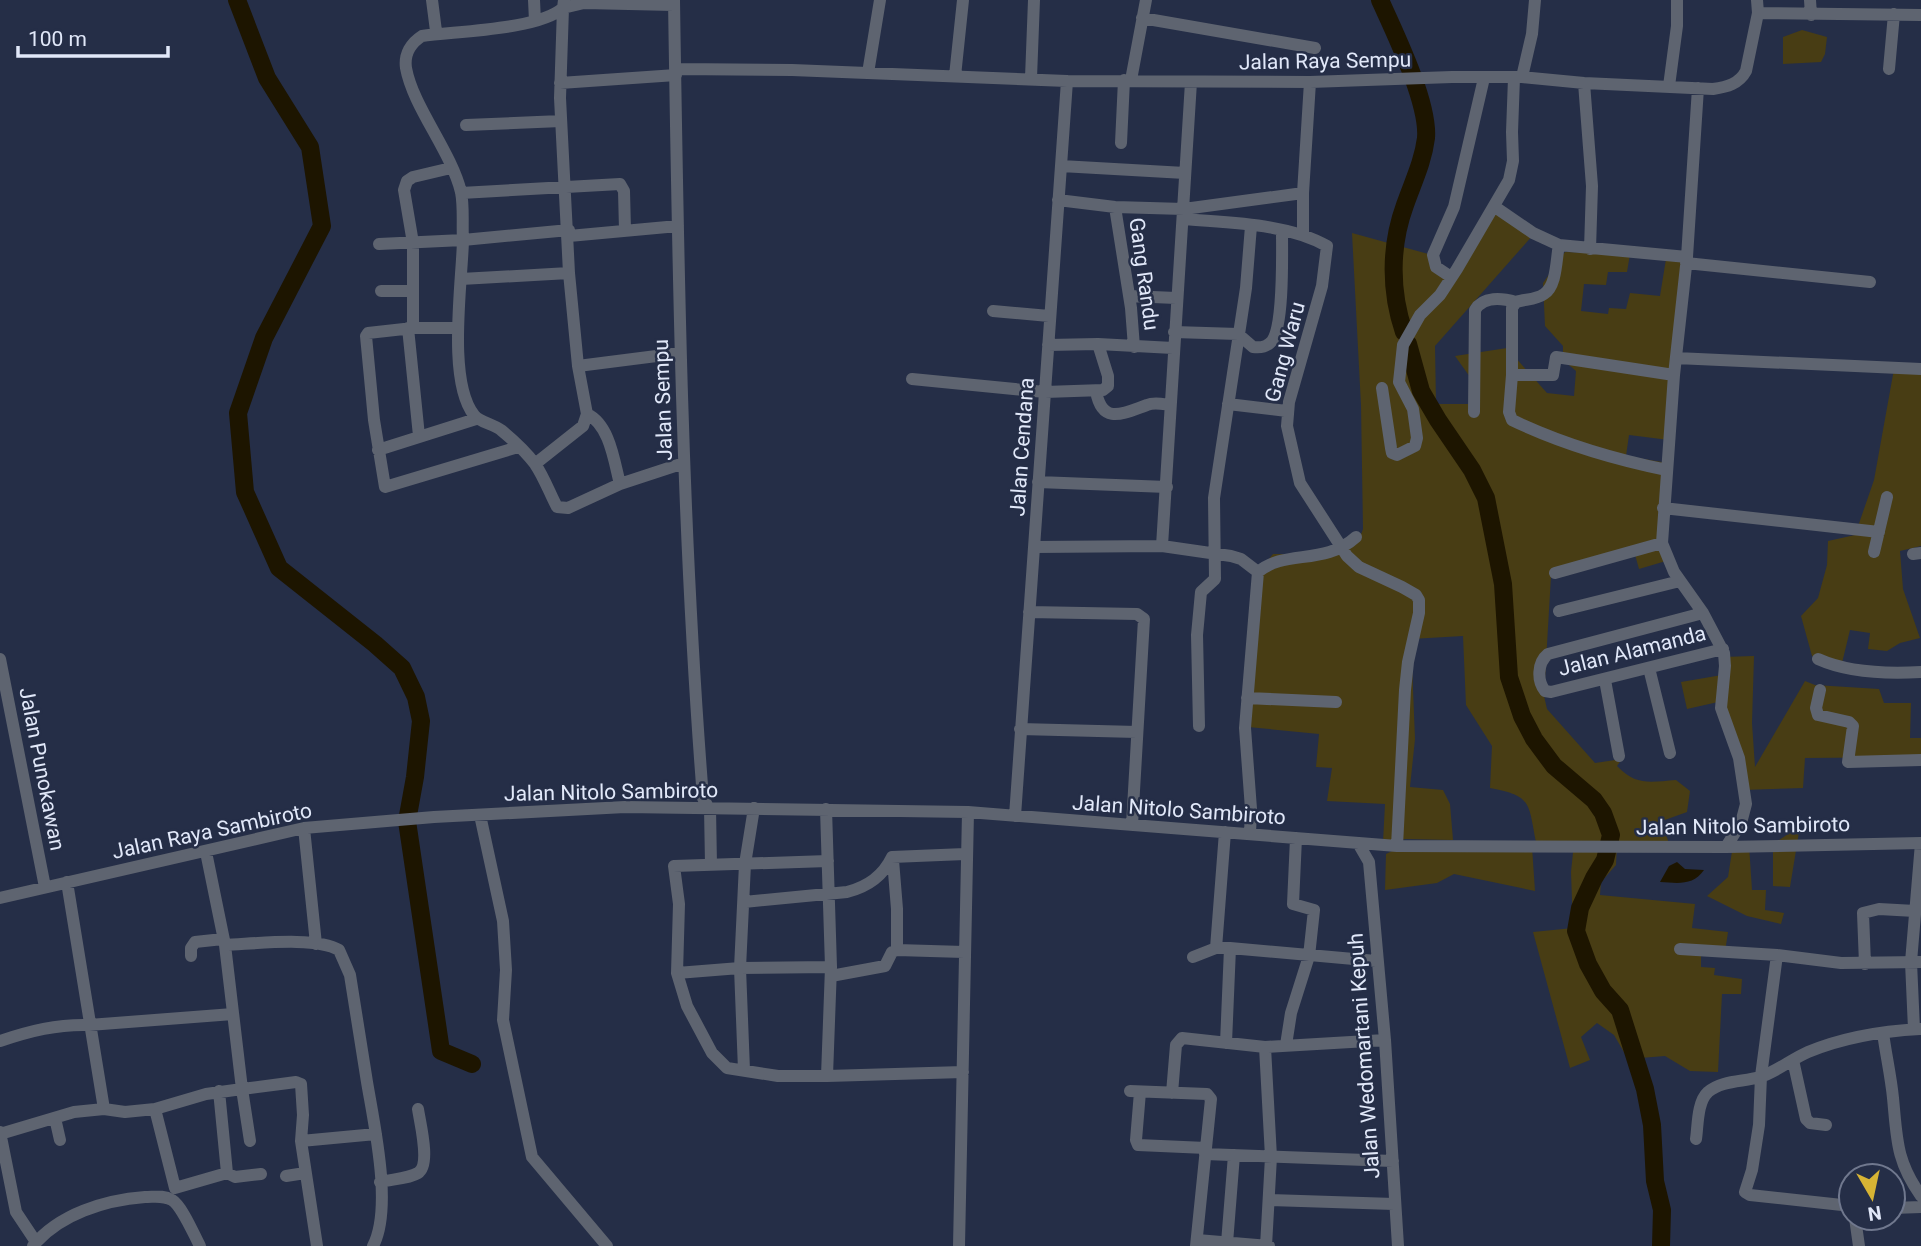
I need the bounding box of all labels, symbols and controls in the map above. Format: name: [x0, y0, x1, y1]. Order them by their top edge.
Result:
scale bar: [18, 14, 168, 58]
text: 100 m: [28, 27, 87, 51]
street label: Jalan Raya Sempu: [1239, 47, 1411, 75]
street label: Gang Randu: [1124, 216, 1164, 332]
street label: Gang Waru: [1260, 299, 1310, 405]
street label: Jalan Sempu: [649, 339, 677, 461]
street label: Jalan Cendana: [1005, 377, 1039, 517]
street label: Jalan Alamanda: [1556, 621, 1708, 681]
street label: Jalan Punokawan: [14, 685, 70, 853]
street label: Jalan Nitolo Sambiroto: [504, 778, 718, 806]
street label: Jalan Nitolo Sambiroto: [1071, 791, 1287, 829]
street label: Jalan Raya Sambiroto: [110, 798, 314, 864]
street label: Jalan Nitolo Sambiroto: [1636, 812, 1850, 840]
street label: Jalan Wedomartani Kepuh: [1343, 932, 1385, 1180]
north arrow: [1837, 1162, 1907, 1232]
text: N: [1866, 1201, 1883, 1226]

